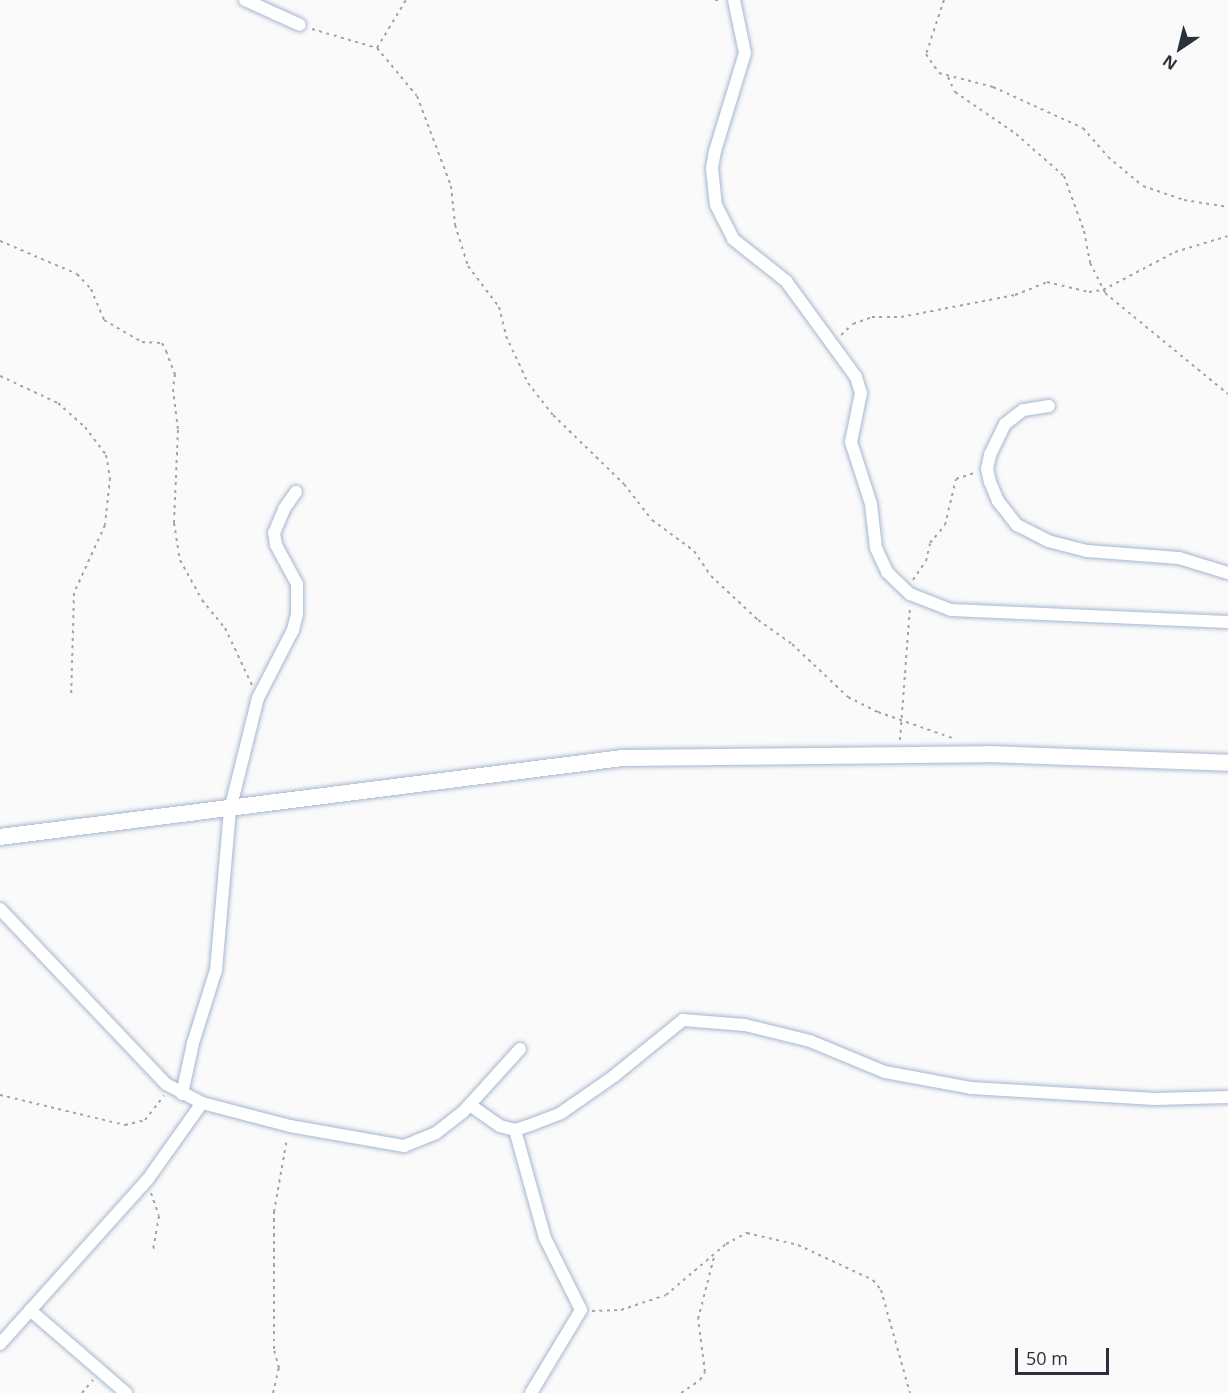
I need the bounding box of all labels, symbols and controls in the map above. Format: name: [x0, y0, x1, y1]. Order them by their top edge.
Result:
north arrow: [1150, 18, 1210, 78]
text: N: [1158, 50, 1181, 75]
scale bar: [1018, 1336, 1112, 1374]
text: 50 m: [1026, 1346, 1068, 1370]

